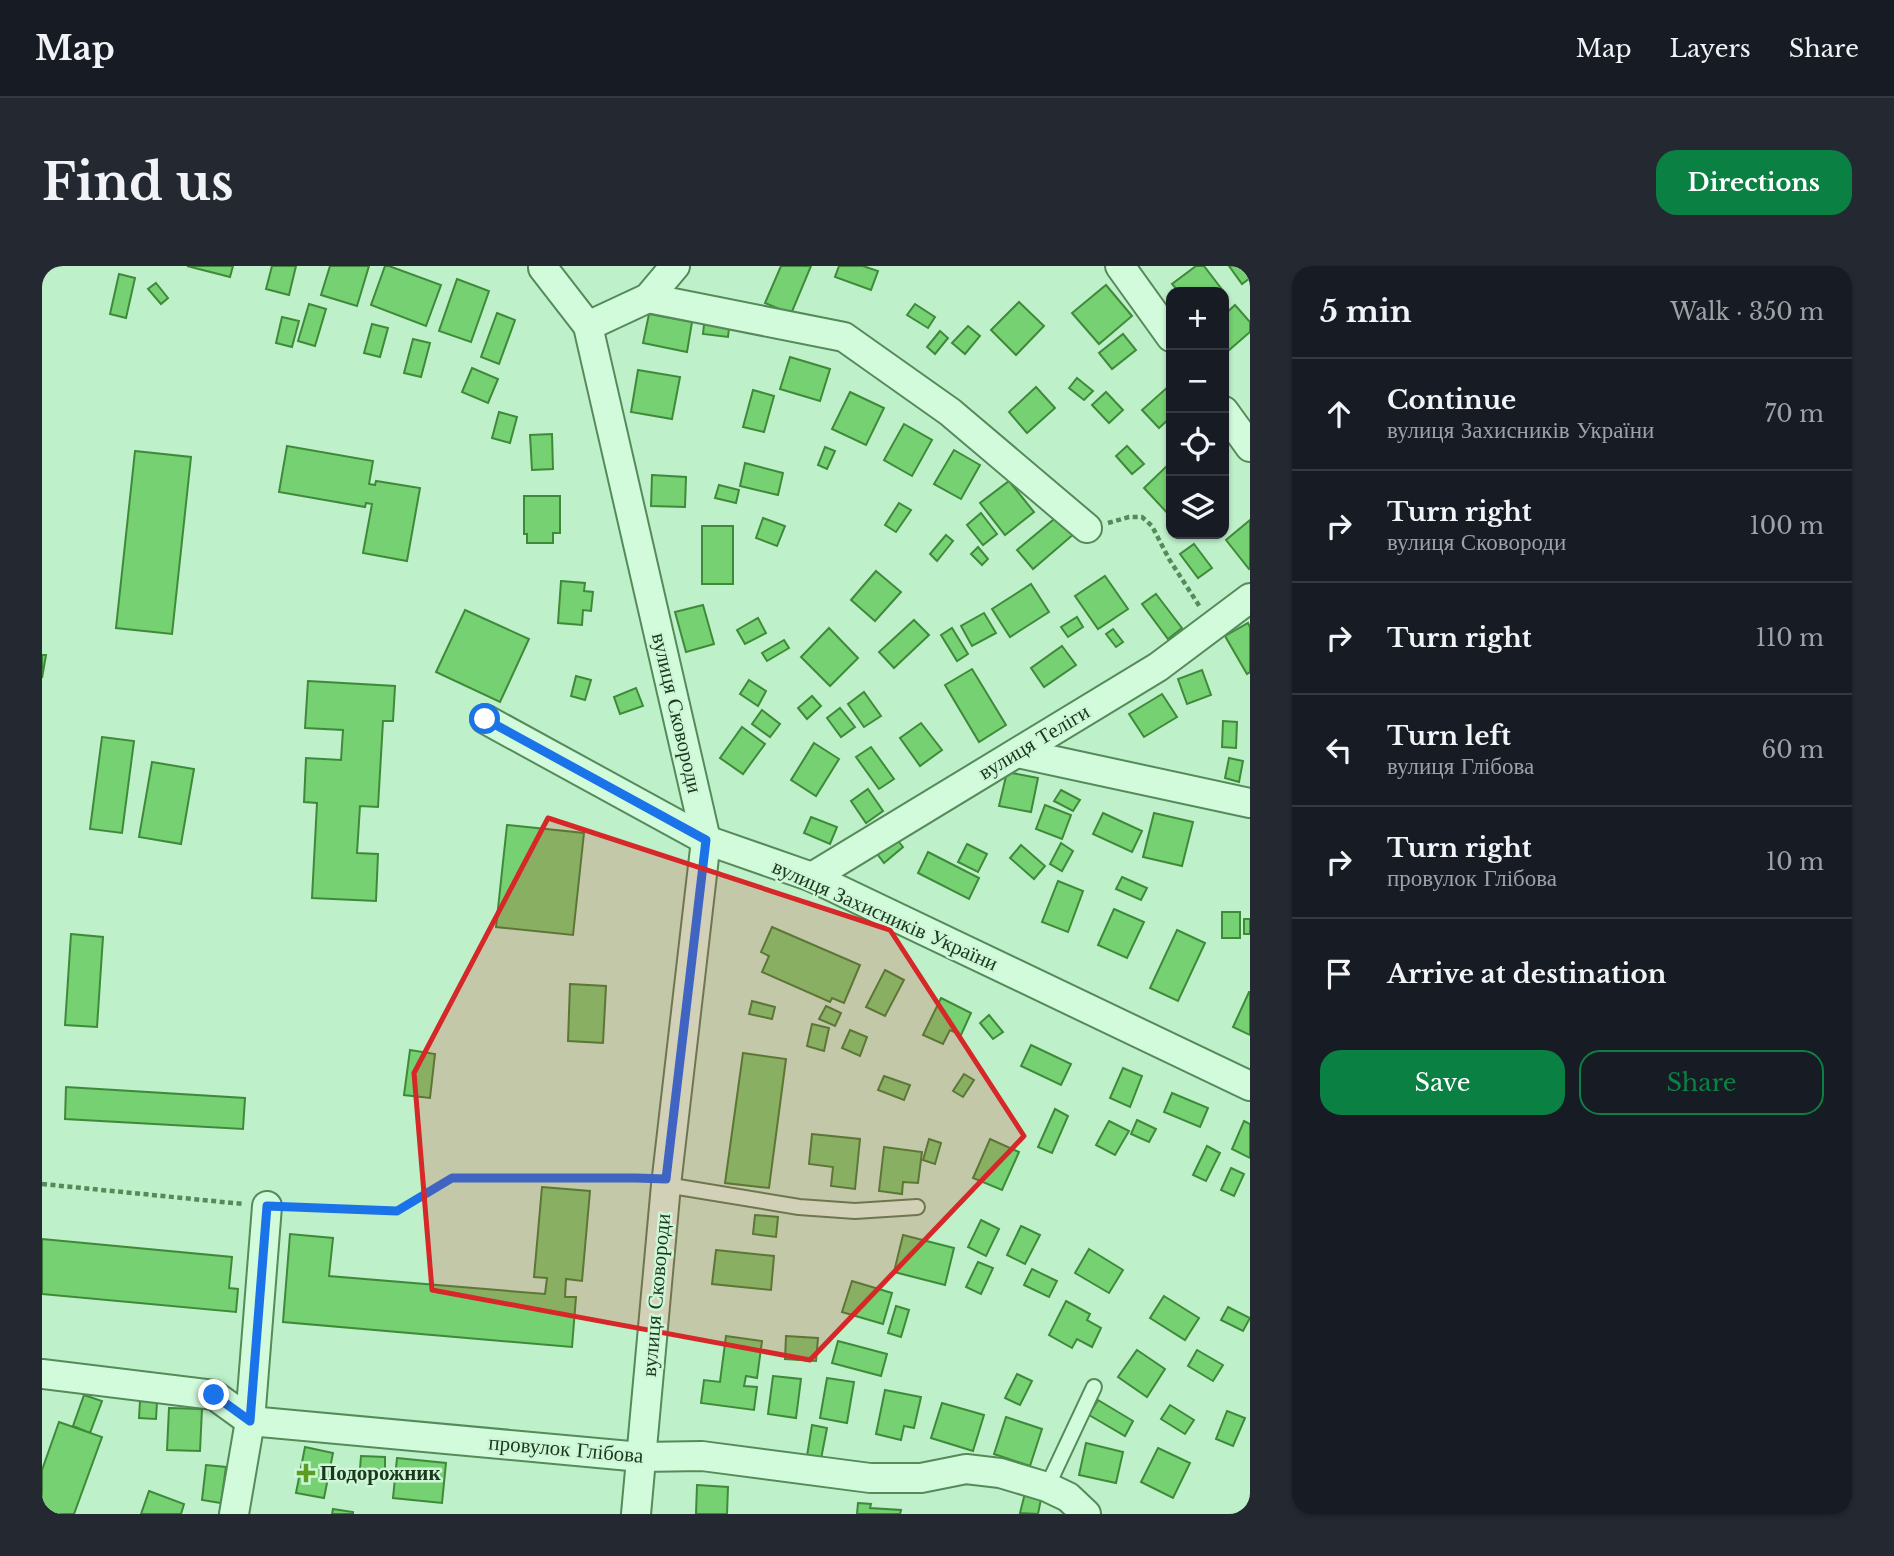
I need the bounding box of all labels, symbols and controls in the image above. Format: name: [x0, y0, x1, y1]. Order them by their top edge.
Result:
text: Map: [35, 28, 115, 69]
text: Map: [1576, 34, 1632, 63]
text: Layers: [1670, 34, 1751, 63]
text: Share: [1789, 34, 1859, 63]
button: Directions: [1656, 150, 1852, 215]
text: Find us: [42, 152, 234, 213]
map controls: [1166, 287, 1229, 539]
button: +: [1166, 287, 1229, 350]
text: 5 min: [1320, 293, 1412, 330]
text: Walk · 350 m: [1670, 298, 1824, 326]
button: −: [1166, 350, 1229, 413]
text: Continue: [1387, 384, 1516, 416]
icon: ahead: [1320, 395, 1358, 433]
text: 70 m: [1765, 400, 1824, 428]
button: locate: [1166, 413, 1229, 476]
text: вулиця Захисників України: [1387, 416, 1654, 444]
button: layers: [1166, 476, 1229, 539]
text: Turn right: [1387, 496, 1532, 528]
icon: right: [1320, 507, 1358, 545]
text: 100 m: [1750, 512, 1824, 540]
text: вулиця Сковороди: [1387, 528, 1566, 556]
icon: right: [1320, 619, 1358, 657]
text: Turn right: [1387, 622, 1532, 654]
text: 110 m: [1756, 624, 1824, 652]
street label: вулиця Сковороди: [646, 630, 708, 796]
street label: вулиця Теліги: [974, 699, 1094, 785]
route start: [469, 703, 500, 734]
text: Turn left: [1387, 720, 1511, 752]
icon: left: [1320, 731, 1358, 769]
text: 60 m: [1762, 736, 1824, 764]
text: вулиця Глібова: [1387, 752, 1534, 780]
text: Turn right: [1387, 832, 1532, 864]
icon: right: [1320, 843, 1358, 881]
text: 10 m: [1766, 848, 1824, 876]
street label: вулиця Захисників України: [768, 853, 1002, 977]
text: провулок Глібова: [1387, 864, 1557, 892]
icon: arrive: [1320, 955, 1358, 993]
text: Arrive at destination: [1387, 958, 1667, 990]
button: Save: [1320, 1050, 1565, 1115]
button: Share: [1579, 1050, 1824, 1115]
street label: вулиця Сковороди: [636, 1212, 676, 1378]
route end: [198, 1379, 229, 1410]
street label: провулок Глібова: [488, 1429, 645, 1469]
place label: Подорожник: [320, 1460, 441, 1486]
marker: Подорожник: [298, 1465, 314, 1481]

